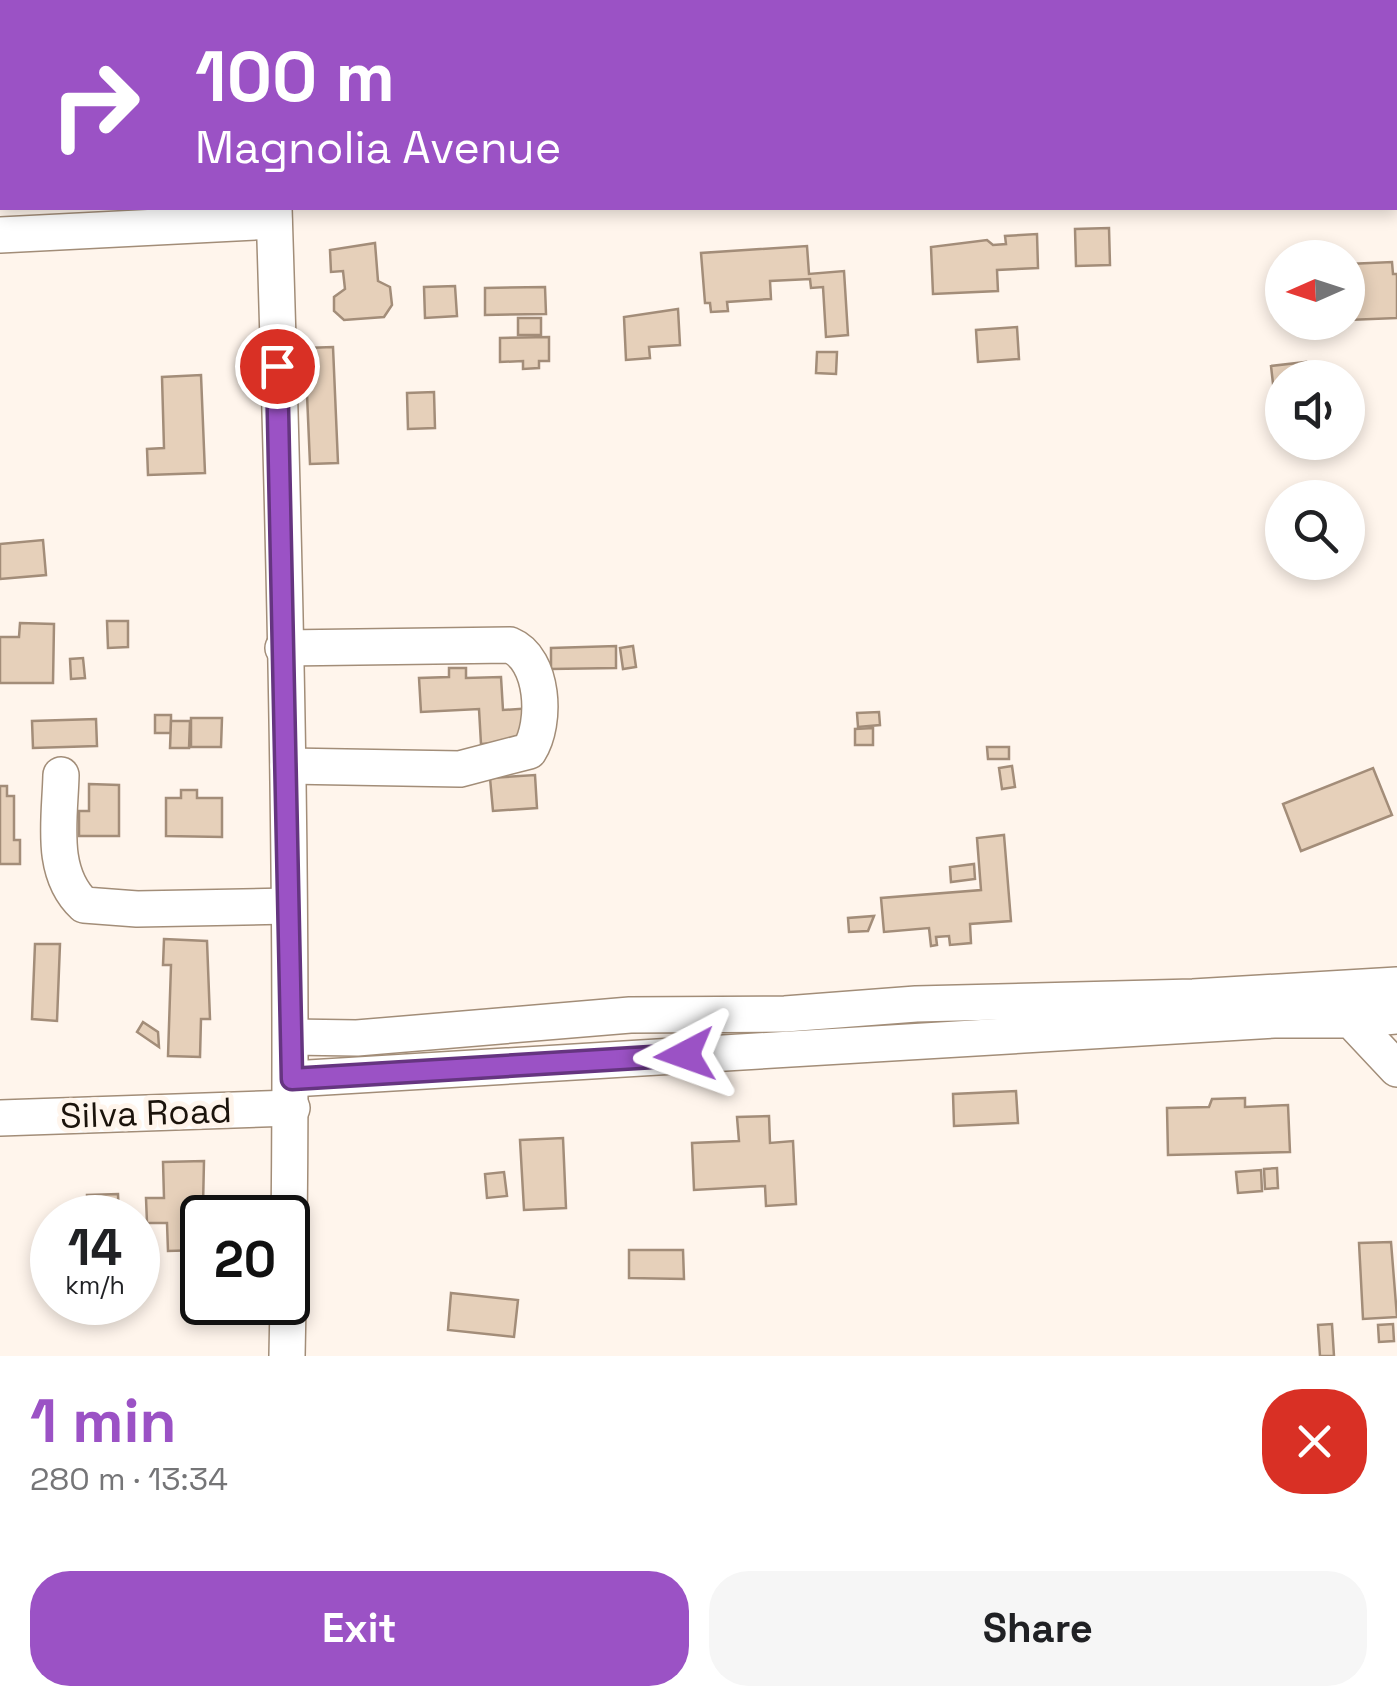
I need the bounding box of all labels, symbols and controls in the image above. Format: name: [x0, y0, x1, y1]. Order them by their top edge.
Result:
text: 100 m: [195, 32, 395, 121]
icon: right: [30, 40, 160, 170]
text: Magnolia Avenue: [195, 119, 561, 176]
north arrow: [1265, 240, 1365, 340]
map controls: [1265, 240, 1365, 580]
pin: [235, 324, 320, 409]
icon: arrive: [250, 339, 305, 394]
button: sound: [1265, 360, 1365, 460]
button: search: [1265, 480, 1365, 580]
position arrow: [633, 1003, 737, 1107]
street label: Silva Road: [59, 1088, 233, 1138]
speed limit sign: 20: [180, 1195, 310, 1325]
text: 14: [68, 1216, 122, 1280]
text: km/h: [65, 1269, 125, 1301]
text: 1 min: [30, 1383, 177, 1460]
button: close: [1262, 1389, 1367, 1494]
text: 280 m · 13:34: [30, 1459, 228, 1499]
button: Exit: [30, 1571, 689, 1686]
button: Share: [709, 1571, 1367, 1686]

